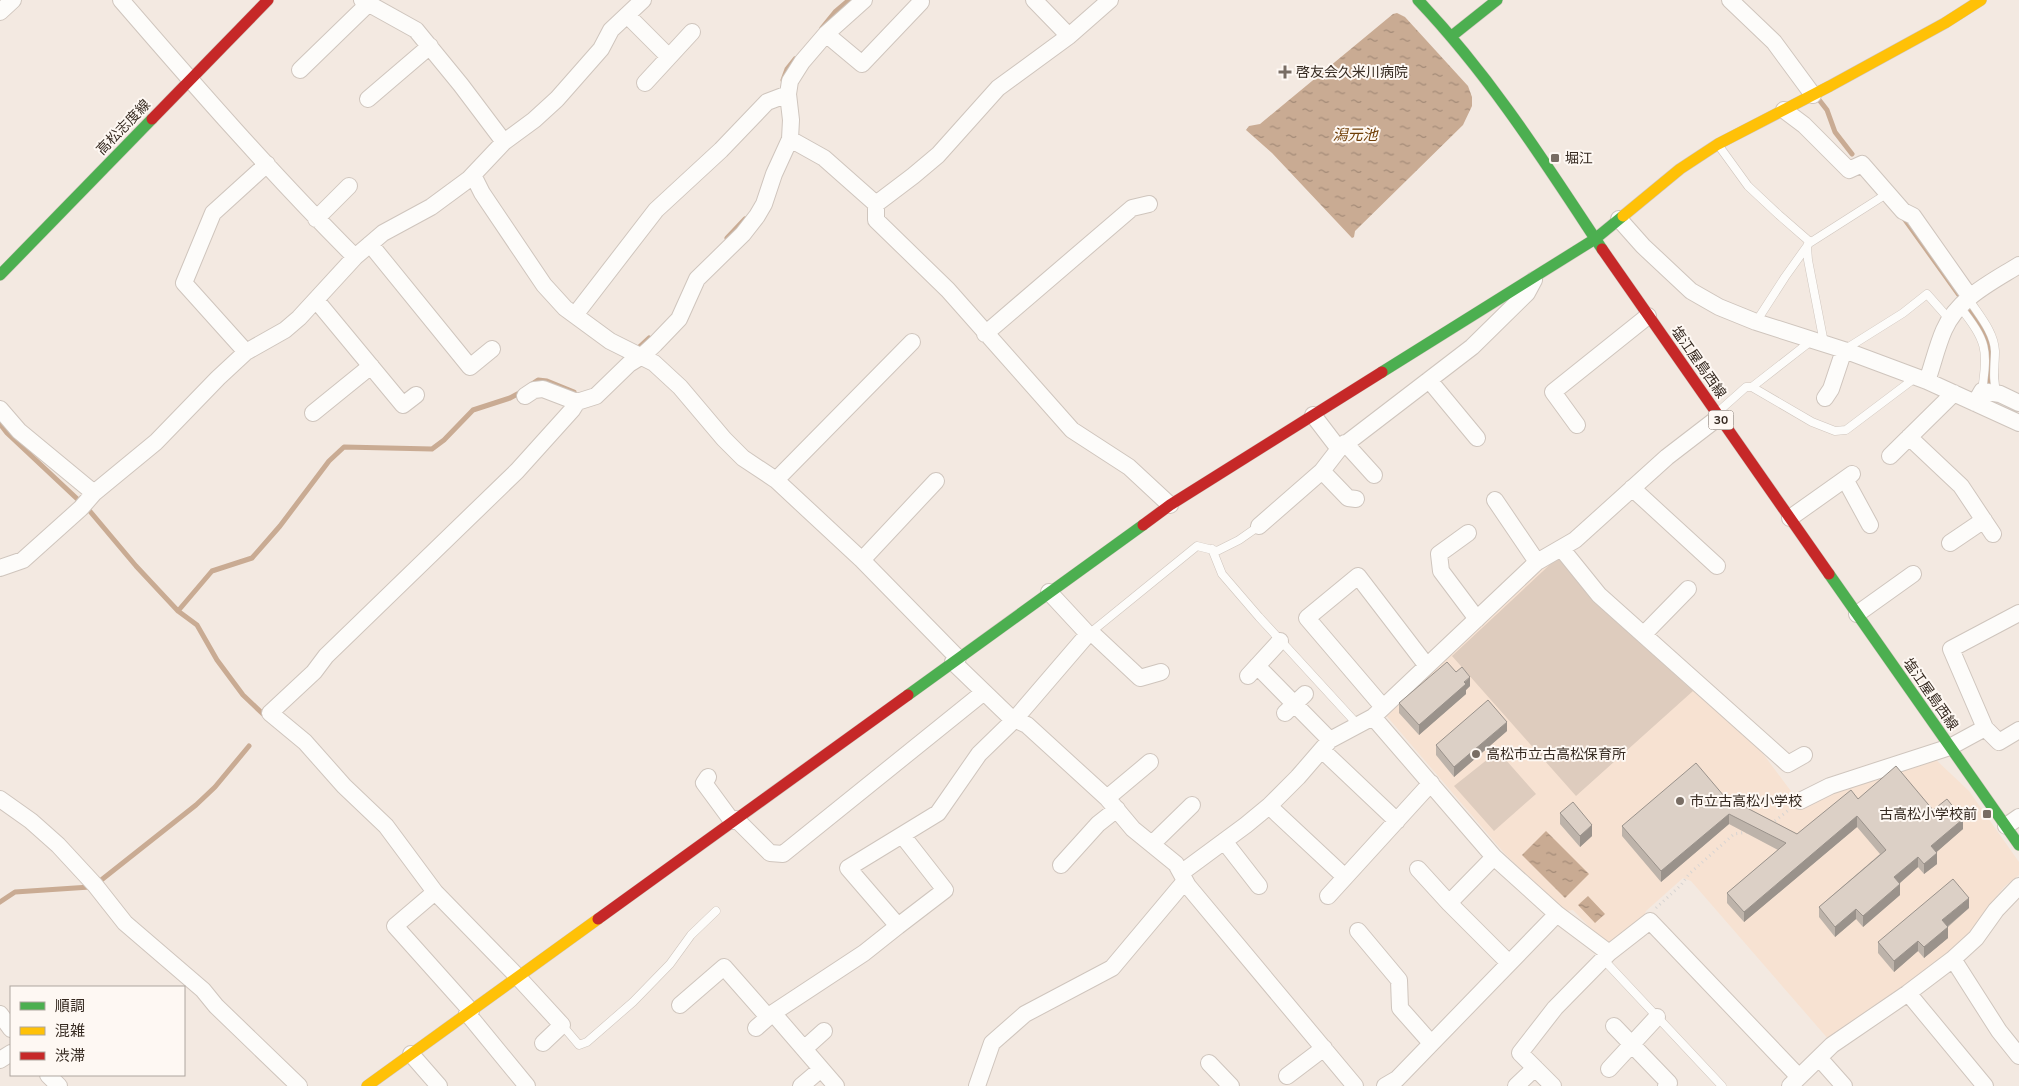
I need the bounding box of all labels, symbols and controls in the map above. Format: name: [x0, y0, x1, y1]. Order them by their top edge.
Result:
place label: 啓友会久米川病院: [1296, 63, 1408, 82]
marker: 啓友会久米川病院: [1278, 65, 1292, 79]
street label: 高松志度線: [92, 96, 155, 159]
water label: 潟元池: [1332, 125, 1379, 145]
place label: 堀江: [1565, 149, 1593, 168]
marker: 堀江: [1549, 152, 1561, 164]
street label: 塩江屋島西線: [1667, 322, 1730, 402]
road number: 30: [1708, 410, 1734, 430]
street label: 塩江屋島西線: [1899, 654, 1962, 734]
place label: 高松市立古高松保育所: [1486, 745, 1626, 764]
marker: 高松市立古高松保育所: [1470, 748, 1482, 760]
place label: 市立古高松小学校: [1690, 792, 1802, 811]
marker: 市立古高松小学校: [1674, 795, 1686, 807]
place label: 古高松小学校前: [1879, 805, 1977, 824]
marker: 古高松小学校前: [1981, 808, 1993, 820]
legend: [10, 986, 185, 1076]
text: 順調: [55, 996, 85, 1016]
text: 混雑: [55, 1021, 85, 1041]
text: 渋滞: [55, 1046, 85, 1066]

